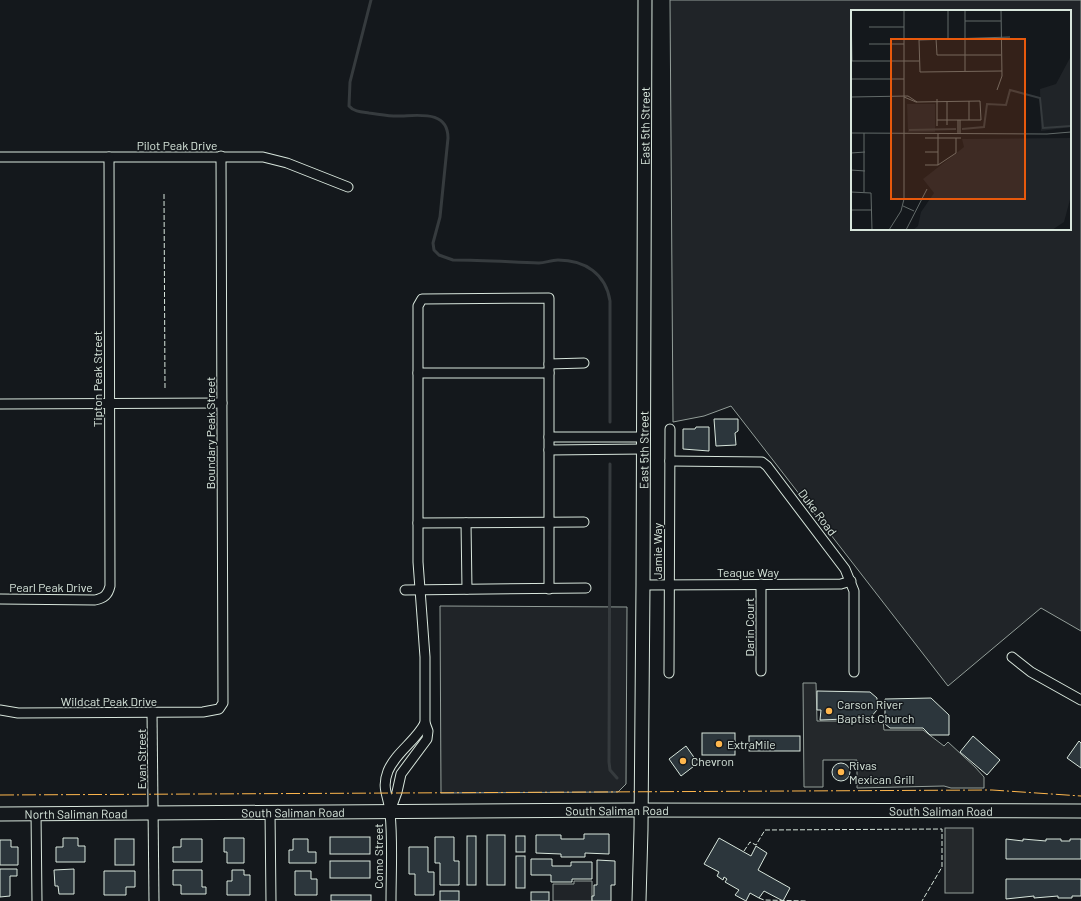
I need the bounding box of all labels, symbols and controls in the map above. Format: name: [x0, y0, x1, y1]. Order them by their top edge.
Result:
inset map: [851, 10, 1071, 230]
street label: East 5th Street: [637, 87, 652, 165]
street label: Pilot Peak Drive: [137, 138, 217, 152]
street label: Tipton Peak Street: [90, 331, 104, 427]
street label: Boundary Peak Street: [203, 377, 217, 489]
street label: East 5th Street: [636, 411, 651, 489]
street label: Duke Road: [796, 486, 840, 538]
street label: Jamie Way: [650, 522, 664, 579]
street label: Teaque Way: [717, 565, 779, 579]
street label: Pearl Peak Drive: [9, 580, 93, 594]
street label: Darin Court: [742, 598, 756, 656]
street label: Wildcat Peak Drive: [61, 694, 157, 708]
place label: Carson River Baptist Church: [837, 697, 914, 725]
marker: Carson River Baptist Church: [824, 706, 834, 716]
street label: Evan Street: [134, 729, 148, 789]
place label: ExtraMile: [727, 737, 776, 751]
marker: ExtraMile: [714, 739, 724, 749]
place label: Chevron: [691, 754, 734, 768]
marker: Chevron: [678, 756, 688, 766]
place label: Rivas Mexican Grill: [849, 758, 914, 786]
marker: Rivas Mexican Grill: [836, 767, 846, 777]
street label: South Saliman Road: [565, 803, 669, 817]
street label: South Saliman Road: [889, 804, 993, 818]
street label: South Saliman Road: [241, 805, 345, 819]
street label: North Saliman Road: [24, 806, 128, 821]
street label: Como Street: [371, 823, 385, 889]

